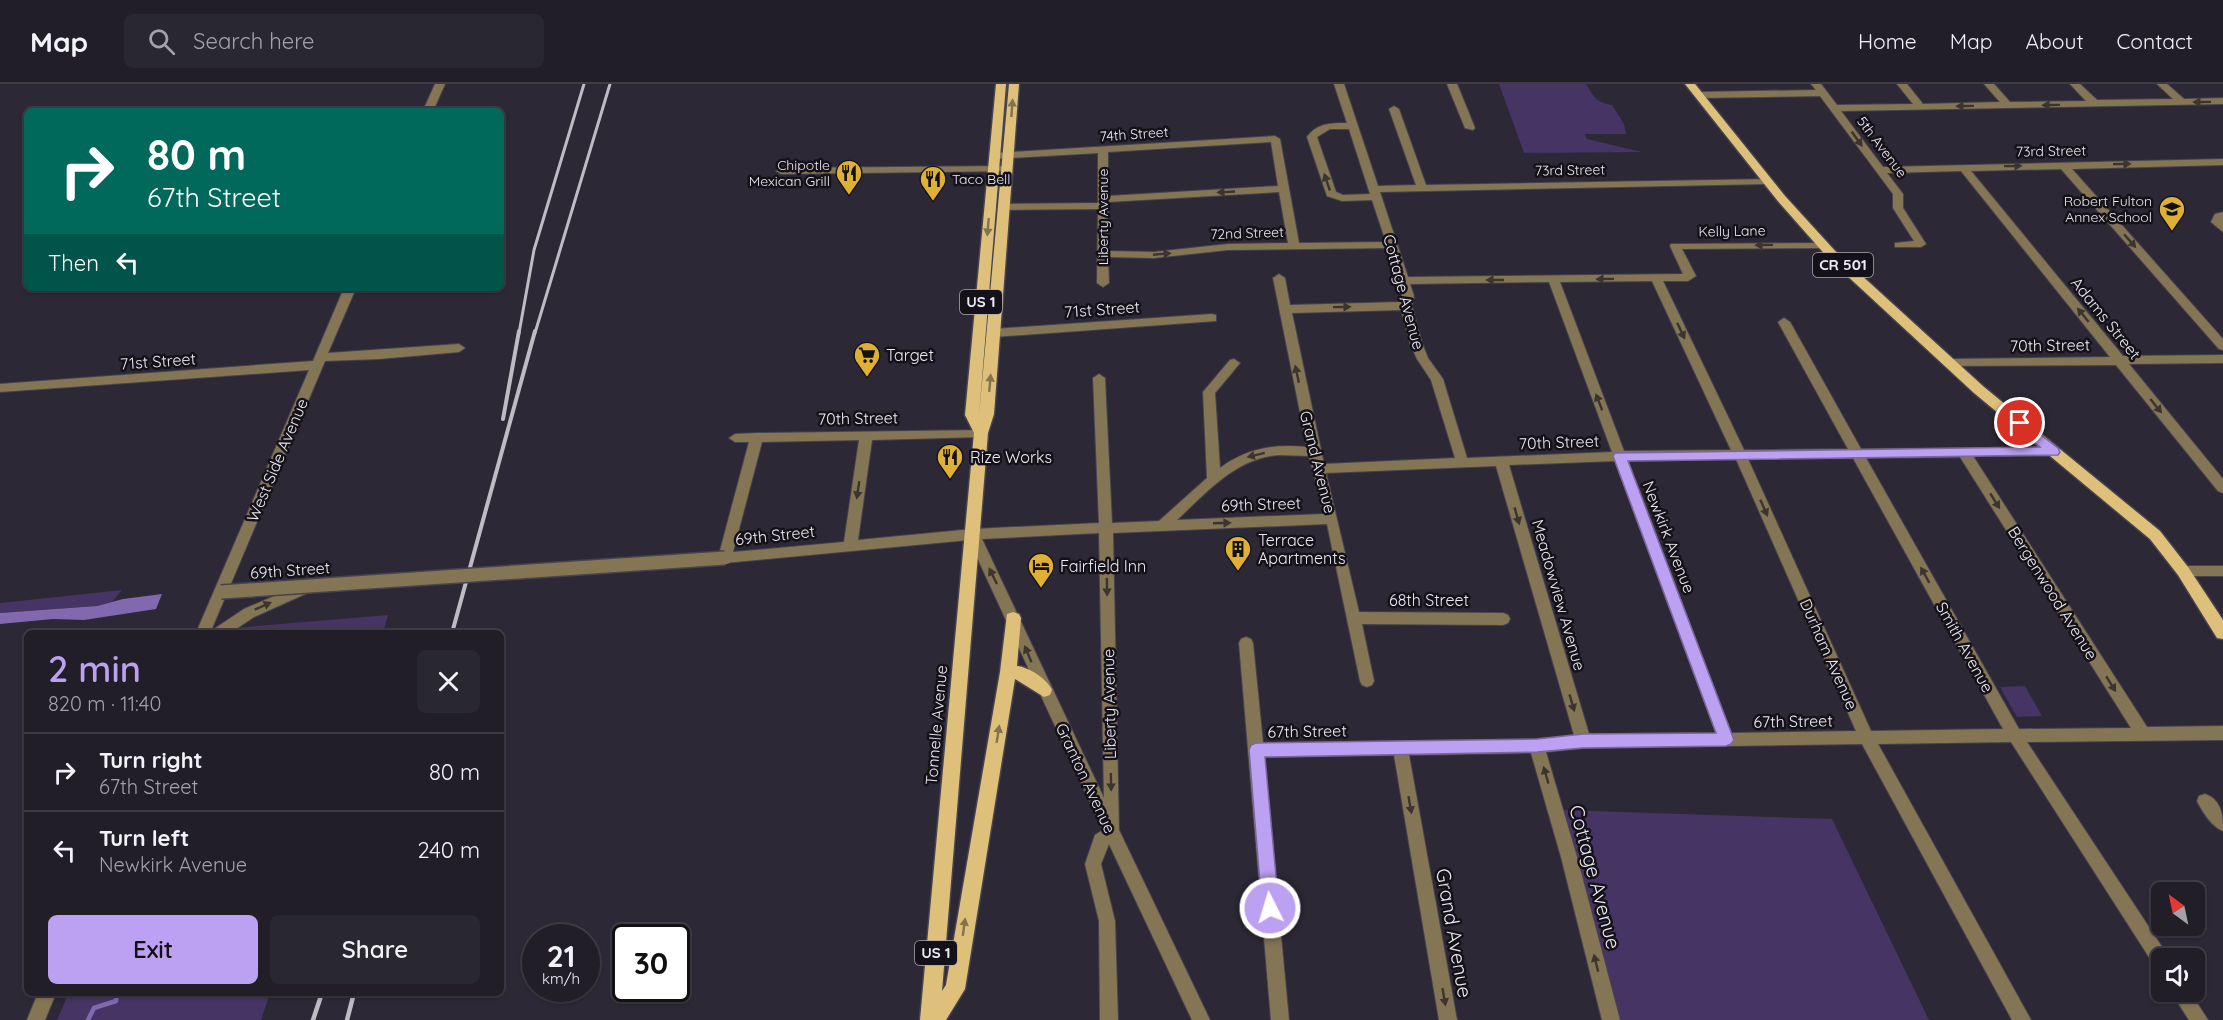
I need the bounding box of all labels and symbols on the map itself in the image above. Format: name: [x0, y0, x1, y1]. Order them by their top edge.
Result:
one-way arrow: [2193, 97, 2212, 107]
one-way arrow: [1007, 98, 1017, 117]
one-way arrow: [2042, 100, 2061, 109]
one-way arrow: [1955, 101, 1974, 111]
street label: 5th Avenue: [1853, 113, 1911, 181]
street label: 74th Street: [1099, 123, 1169, 145]
one-way arrow: [1851, 130, 1863, 146]
street label: 73rd Street: [2016, 141, 2086, 161]
place label: Chipotle Mexican Grill: [749, 156, 830, 190]
restaurant icon: Chipotle Mexican Grill: [834, 158, 864, 196]
one-way arrow: [2112, 159, 2131, 169]
street label: 73rd Street: [1535, 160, 1605, 180]
one-way arrow: [2004, 162, 2023, 171]
restaurant icon: Taco Bell: [918, 164, 948, 202]
street label: Liberty Avenue: [1094, 169, 1112, 265]
place label: Taco Bell: [952, 170, 1011, 188]
one-way arrow: [1322, 173, 1332, 191]
one-way arrow: [1217, 188, 1236, 197]
place label: Robert Fulton Annex School: [2064, 192, 2152, 226]
school or university icon: Robert Fulton Annex School: [2157, 194, 2187, 232]
one-way arrow: [983, 218, 993, 237]
street label: Kelly Lane: [1698, 221, 1766, 241]
street label: 72nd Street: [1210, 223, 1284, 243]
street label: Cottage Avenue: [1379, 232, 1429, 352]
one-way arrow: [2123, 233, 2136, 248]
one-way arrow: [1754, 240, 1773, 250]
one-way arrow: [1152, 249, 1171, 259]
road number: CR 501: [1813, 253, 1873, 277]
street label: Adams Street: [2067, 273, 2145, 363]
one-way arrow: [1595, 274, 1614, 284]
one-way arrow: [1486, 276, 1505, 285]
road number: US 1: [960, 290, 1002, 314]
street label: 71st Street: [1063, 296, 1141, 322]
one-way arrow: [1332, 302, 1351, 312]
one-way arrow: [2076, 307, 2089, 323]
one-way arrow: [1676, 323, 1685, 340]
street label: 70th Street: [2010, 334, 2090, 356]
supermarket icon: Target: [852, 340, 882, 378]
place label: Target: [886, 345, 934, 365]
street label: 71st Street: [119, 348, 197, 374]
one-way arrow: [1292, 365, 1302, 383]
one-way arrow: [985, 374, 995, 393]
one-way arrow: [1594, 392, 1604, 410]
street label: West Side Avenue: [242, 395, 312, 525]
pin: [1994, 397, 2045, 448]
one-way arrow: [2150, 398, 2163, 414]
street label: 70th Street: [818, 407, 898, 429]
street label: Grand Avenue: [1296, 409, 1340, 515]
street label: 70th Street: [1519, 431, 1599, 453]
restaurant icon: Rize Works: [935, 442, 965, 480]
place label: Rize Works: [970, 447, 1052, 467]
one-way arrow: [1247, 451, 1265, 460]
street label: Newkirk Avenue: [1638, 478, 1700, 596]
one-way arrow: [854, 481, 863, 500]
street label: 69th Street: [1221, 493, 1301, 515]
one-way arrow: [1989, 493, 2000, 509]
one-way arrow: [1759, 500, 1768, 517]
one-way arrow: [1513, 507, 1522, 525]
street label: Meadowview Avenue: [1528, 517, 1590, 673]
one-way arrow: [1212, 518, 1231, 528]
street label: 69th Street: [734, 521, 816, 549]
street label: Bergenwood Avenue: [2004, 523, 2102, 663]
place label: Terrace Apartments: [1258, 530, 1345, 568]
building icon: Terrace Apartments: [1223, 534, 1253, 572]
hotel icon: Fairfield Inn: [1026, 551, 1056, 589]
place label: Fairfield Inn: [1060, 556, 1146, 576]
street label: 69th Street: [249, 557, 331, 583]
one-way arrow: [1920, 566, 1930, 583]
one-way arrow: [988, 568, 998, 585]
one-way arrow: [1102, 577, 1112, 596]
street label: 68th Street: [1389, 590, 1469, 610]
street label: Durham Avenue: [1796, 595, 1862, 713]
street label: Smith Avenue: [1932, 598, 1998, 696]
one-way arrow: [254, 602, 271, 611]
one-way arrow: [1023, 645, 1032, 663]
street label: Liberty Avenue: [1098, 649, 1120, 759]
street label: Tonnelle Avenue: [921, 664, 951, 786]
one-way arrow: [2105, 675, 2117, 691]
one-way arrow: [1568, 694, 1577, 712]
street label: 67th Street: [1753, 710, 1833, 732]
street label: Granton Avenue: [1052, 720, 1120, 836]
street label: 67th Street: [1267, 720, 1347, 742]
one-way arrow: [993, 725, 1002, 744]
one-way arrow: [1540, 766, 1550, 784]
one-way arrow: [1106, 772, 1116, 791]
one-way arrow: [1406, 796, 1415, 815]
street label: Cottage Avenue: [1564, 802, 1627, 952]
street label: Grand Avenue: [1431, 866, 1478, 1000]
position arrow: [1238, 876, 1302, 940]
north arrow: [2151, 882, 2205, 936]
one-way arrow: [960, 917, 969, 936]
speed limit sign: 30: [612, 924, 690, 1002]
road number: US 1: [915, 941, 957, 965]
one-way arrow: [1591, 954, 1600, 972]
one-way arrow: [1440, 988, 1449, 1007]

